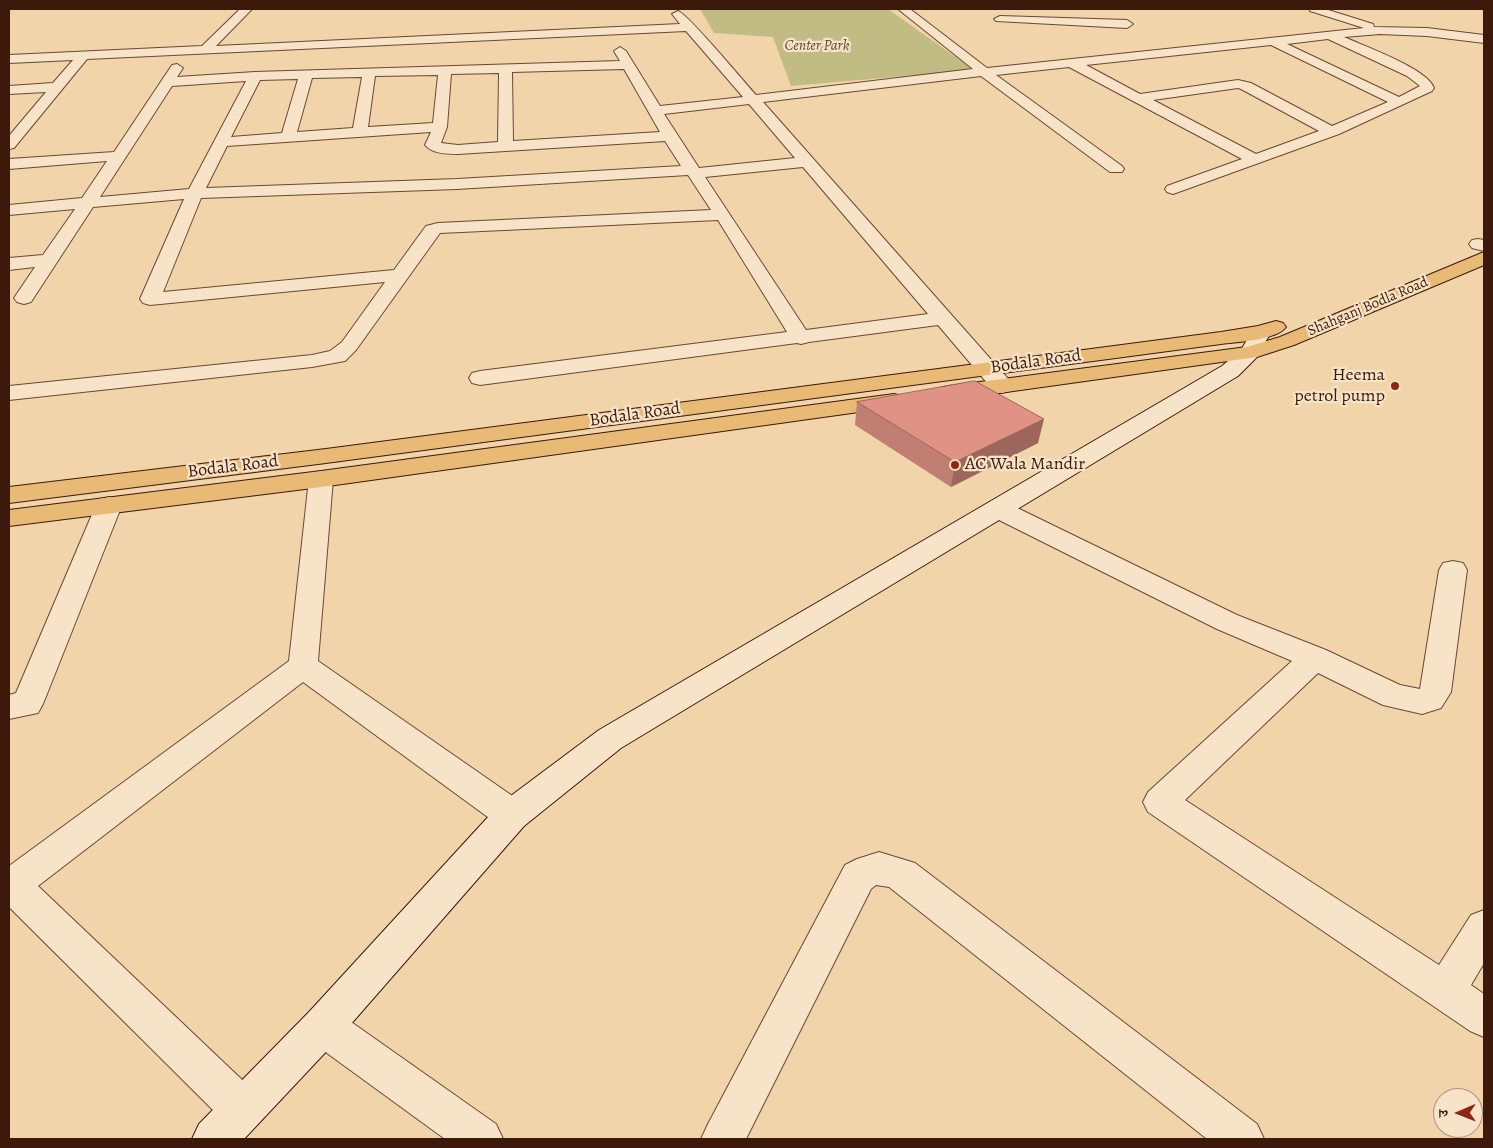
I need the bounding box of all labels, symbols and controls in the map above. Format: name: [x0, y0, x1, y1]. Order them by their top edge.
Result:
park label: Center Park: [785, 37, 849, 55]
street label: Shahganj Bodla Road: [1305, 273, 1431, 341]
street label: Bodala Road: [989, 345, 1083, 379]
place label: Heema petrol pump: [1294, 365, 1385, 408]
marker: Heema petrol pump: [1389, 380, 1401, 392]
street label: Bodala Road: [588, 398, 682, 432]
street label: Bodala Road: [186, 451, 280, 483]
place label: AC Wala Mandir: [965, 454, 1085, 476]
marker: AC Wala Mandir: [949, 459, 961, 471]
north arrow: [1433, 1088, 1483, 1138]
text: उ: [1434, 1110, 1453, 1117]

